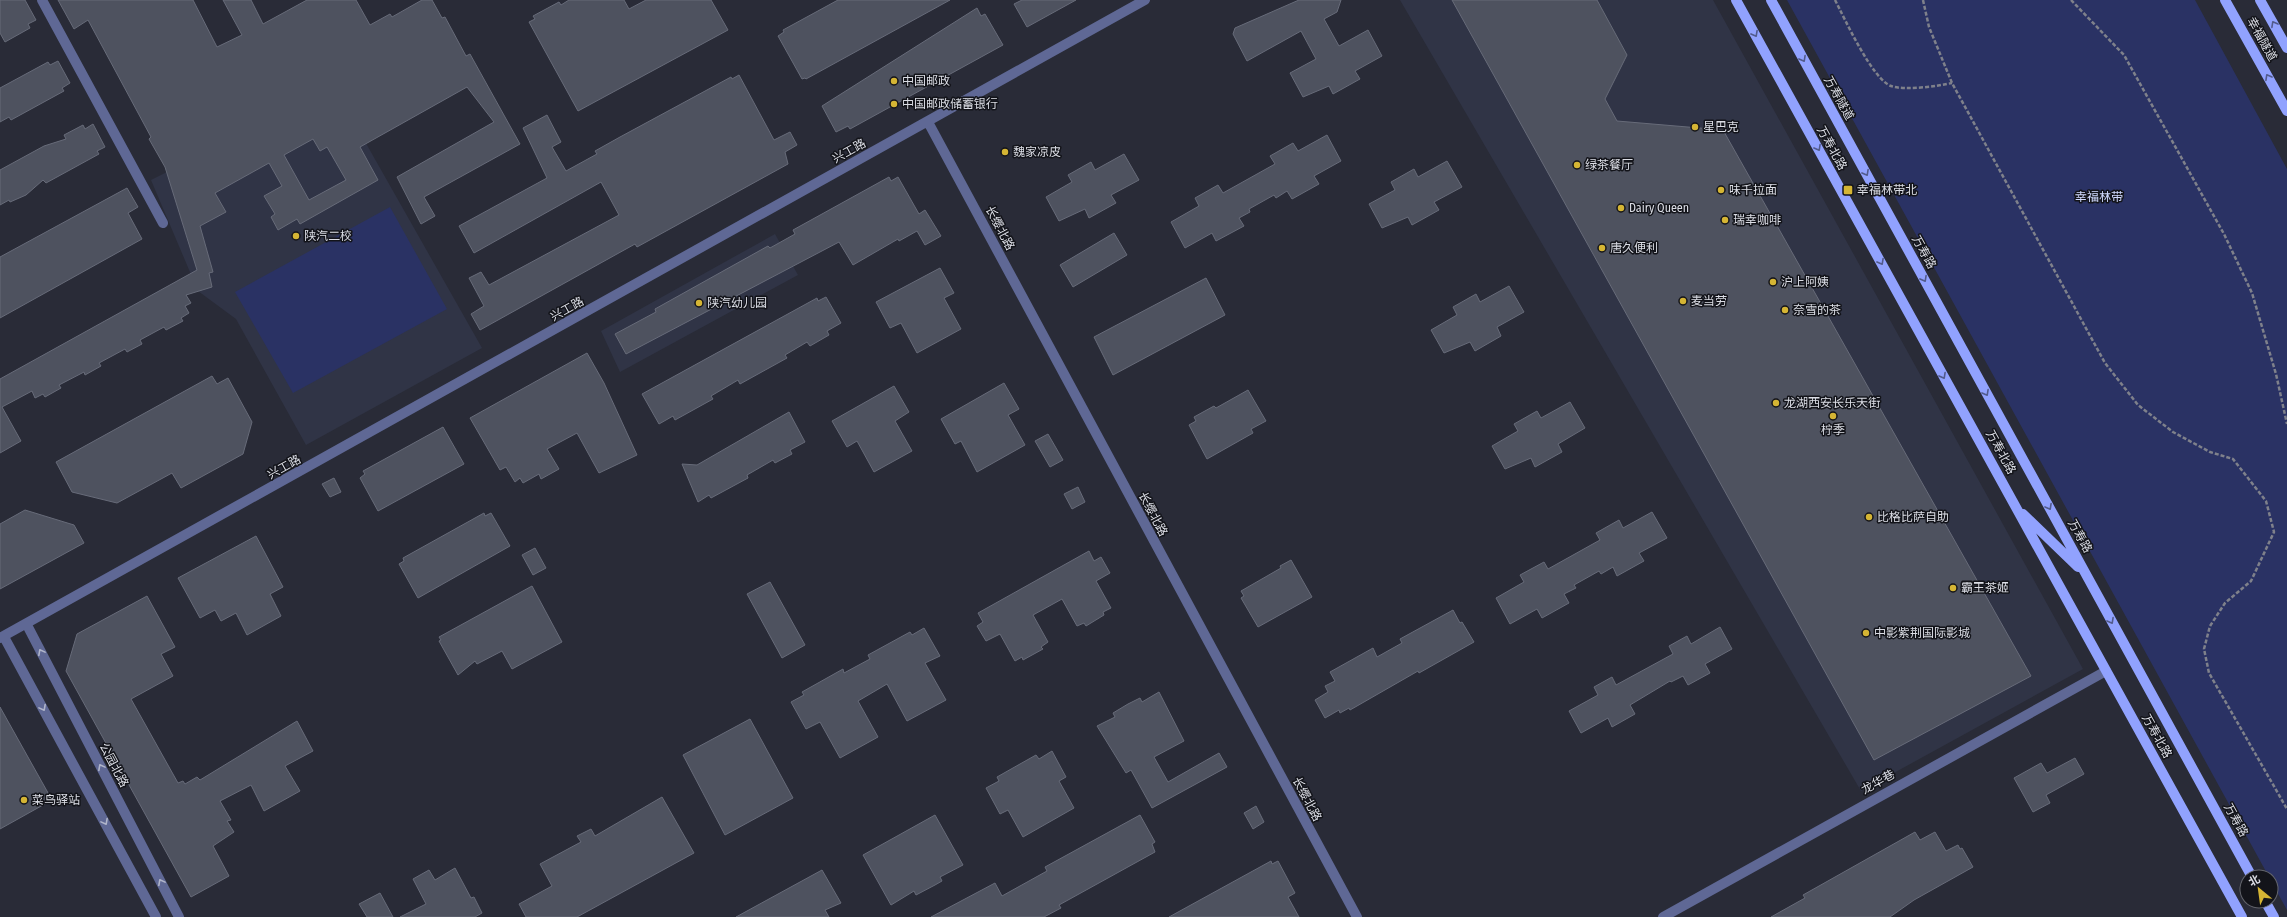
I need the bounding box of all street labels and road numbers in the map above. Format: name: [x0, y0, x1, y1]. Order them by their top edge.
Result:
street label: 幸福隧道: [2244, 15, 2280, 63]
street label: 万寿隧道: [1821, 74, 1857, 122]
street label: 万寿北路: [1814, 124, 1850, 172]
street label: 兴工路: [830, 136, 868, 166]
street label: 长缨北路: [983, 204, 1017, 252]
street label: 万寿路: [1909, 233, 1939, 271]
street label: 兴工路: [548, 294, 586, 324]
street label: 万寿北路: [1983, 428, 2019, 476]
street label: 兴工路: [265, 452, 303, 482]
street label: 长缨北路: [1136, 490, 1170, 538]
street label: 万寿路: [2065, 517, 2095, 555]
street label: 万寿北路: [2139, 712, 2175, 760]
street label: 公园北路: [97, 741, 131, 789]
street label: 龙华巷: [1859, 767, 1897, 797]
street label: 长缨北路: [1290, 775, 1324, 823]
street label: 万寿路: [2221, 801, 2251, 839]

